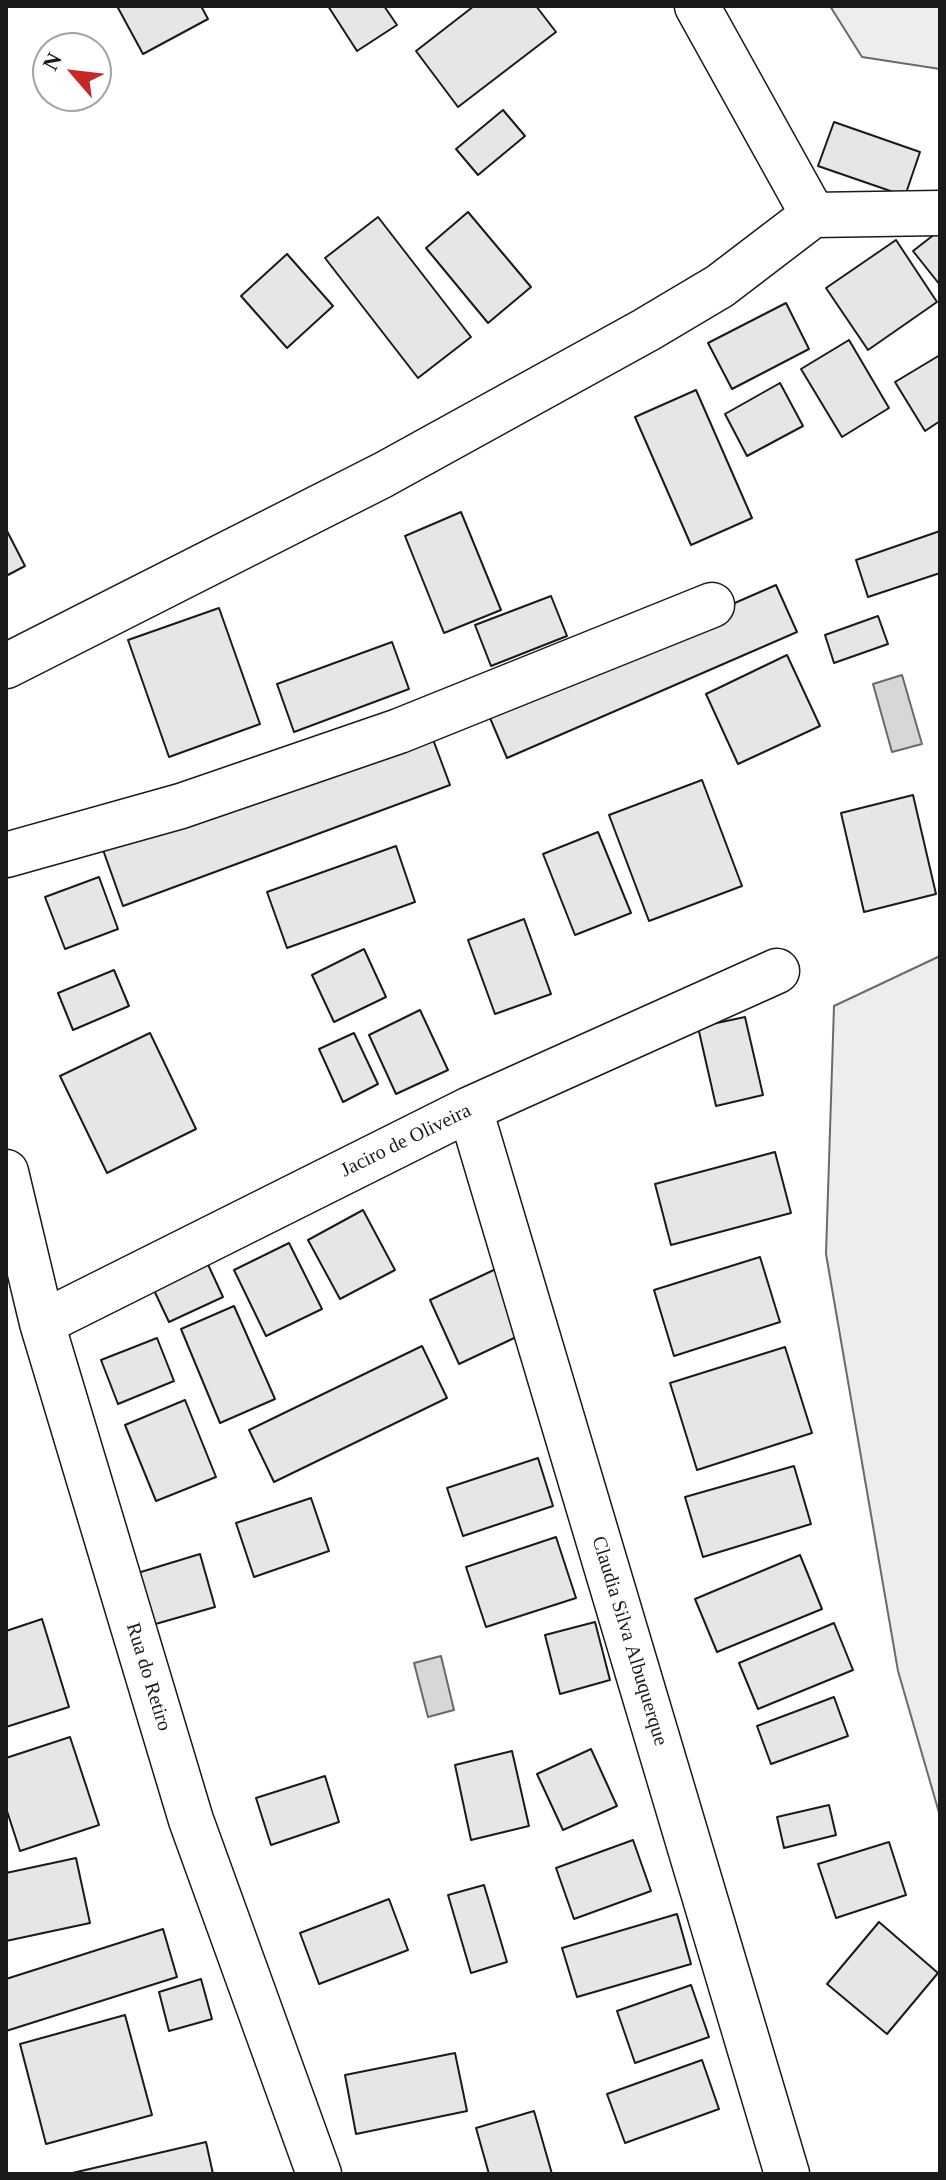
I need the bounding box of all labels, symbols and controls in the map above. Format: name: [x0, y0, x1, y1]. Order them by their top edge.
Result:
north arrow: [32, 32, 112, 112]
text: N: [37, 49, 67, 74]
street label: Jaciro de Oliveira: [337, 1099, 475, 1183]
street label: Claudia Silva Albuquerque: [586, 1533, 672, 1749]
street label: Rua do Retiro: [120, 1620, 176, 1734]

